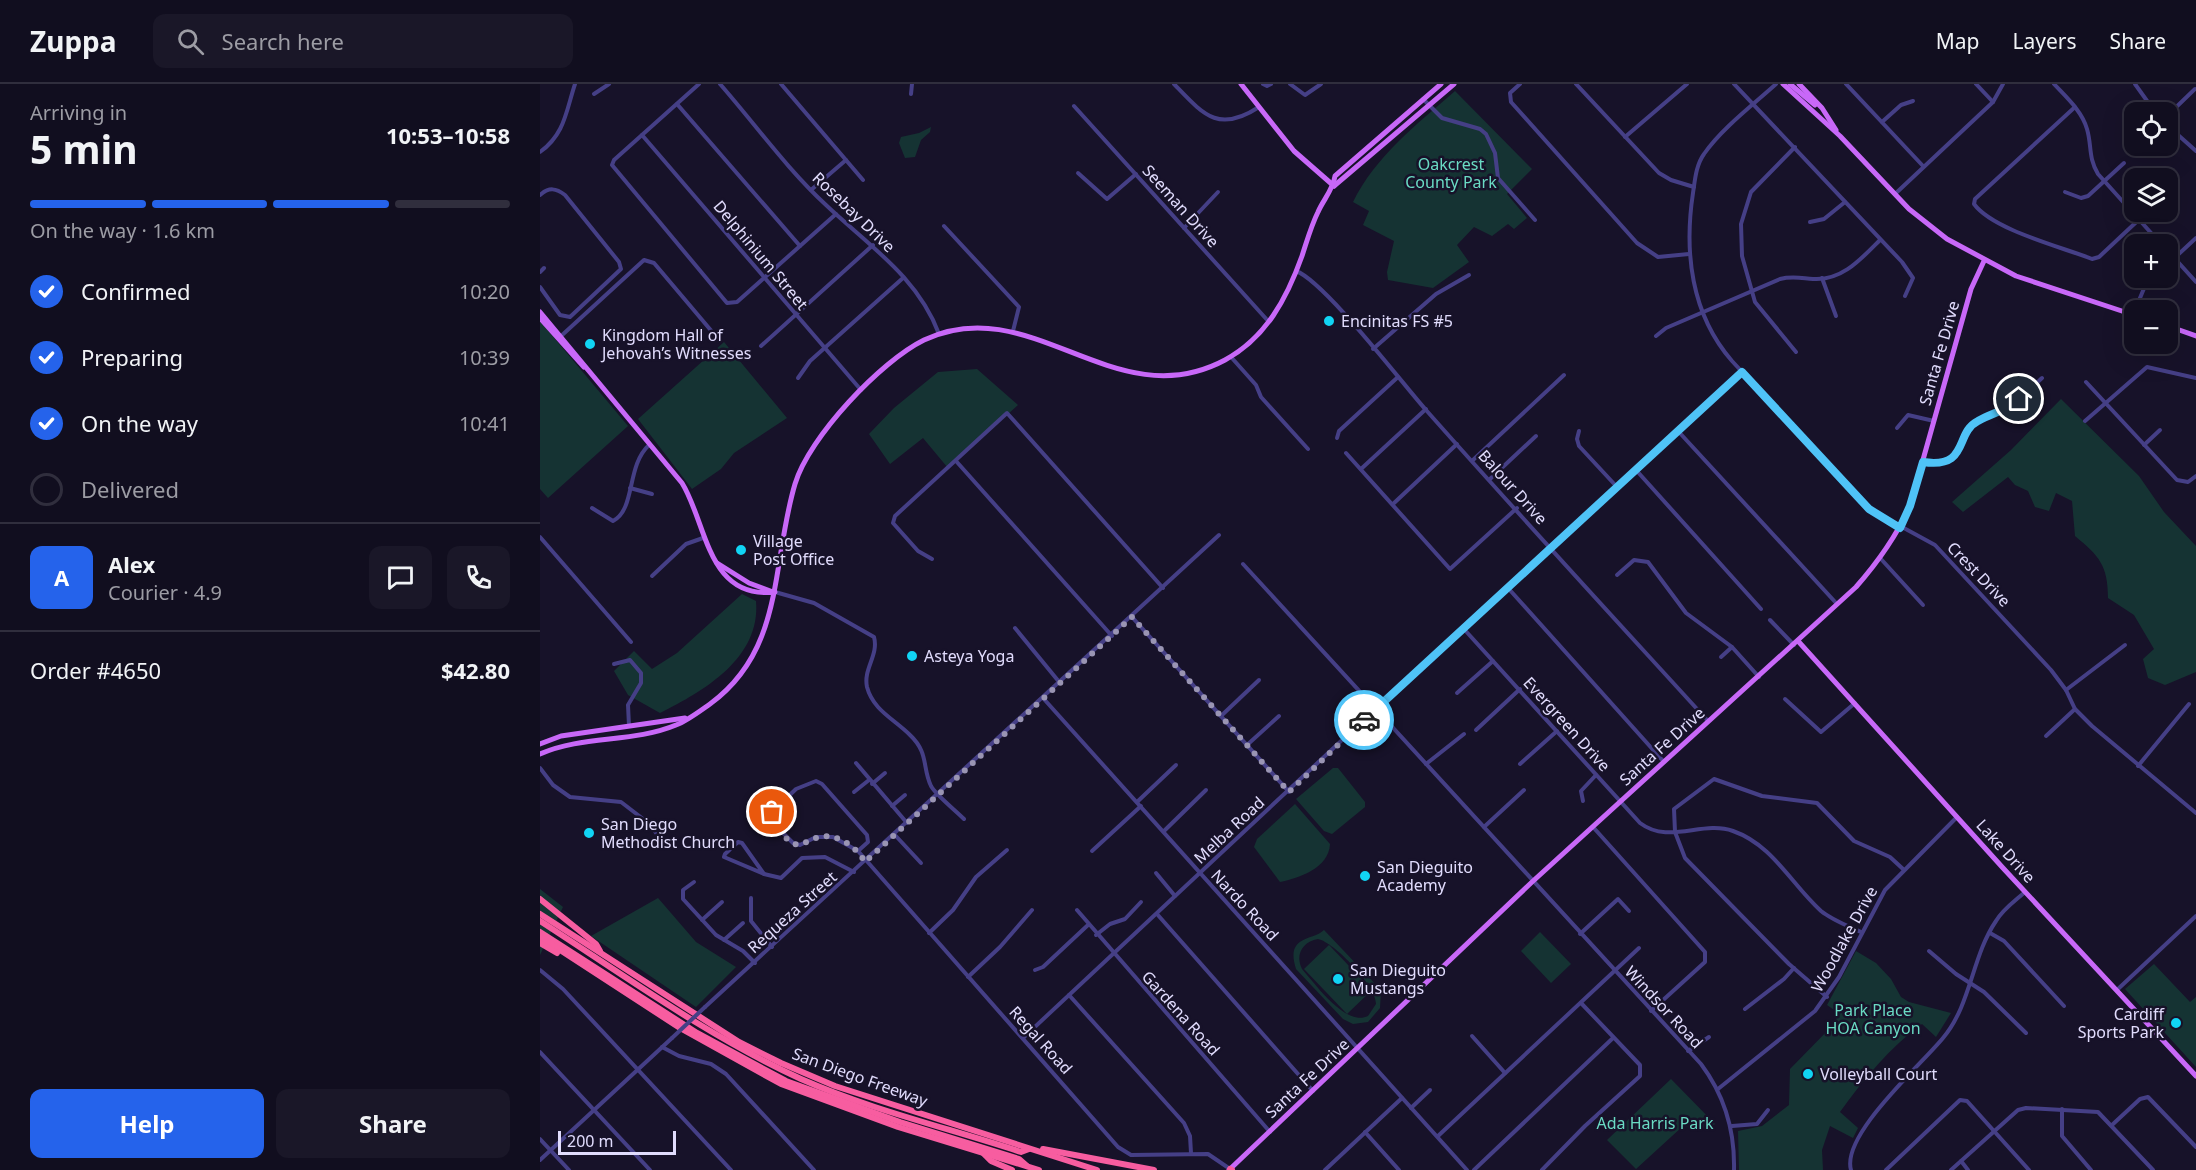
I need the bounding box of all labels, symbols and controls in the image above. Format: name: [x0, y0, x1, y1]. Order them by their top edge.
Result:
search box: [153, 14, 573, 68]
text: Zuppa: [30, 22, 117, 60]
icon: search: [174, 25, 207, 58]
text: Search here: [222, 26, 344, 56]
text: Map: [1936, 27, 1980, 55]
text: Layers: [2013, 27, 2077, 55]
text: Share: [2110, 27, 2166, 55]
text: Arriving in: [30, 99, 127, 126]
map controls: [2124, 102, 2178, 354]
button: locate: [2124, 102, 2178, 156]
text: 10:53–10:58: [386, 120, 510, 150]
text: 5 min: [30, 122, 137, 175]
park label: Oakcrest County Park: [1405, 153, 1497, 193]
street label: Seeman Drive: [1138, 160, 1224, 252]
street label: Rosebay Drive: [808, 167, 900, 257]
button: layers: [2124, 168, 2178, 222]
street label: Delphinium Street: [709, 196, 813, 314]
text: On the way · 1.6 km: [30, 217, 215, 244]
button: +: [2124, 234, 2178, 288]
icon: check: [30, 275, 63, 308]
text: Confirmed: [81, 276, 191, 306]
text: 10:20: [459, 278, 510, 305]
street label: Santa Fe Drive: [1914, 298, 1964, 408]
button: −: [2124, 300, 2178, 354]
place label: Encinitas FS #5: [1341, 310, 1453, 332]
marker: Encinitas FS #5: [1322, 314, 1336, 328]
place label: Kingdom Hall of Jehovah’s Witnesses: [600, 324, 751, 364]
marker: Kingdom Hall of Jehovah’s Witnesses: [583, 337, 597, 351]
icon: check: [30, 341, 63, 374]
text: Preparing: [81, 342, 183, 372]
text: 10:39: [459, 344, 510, 371]
pin: [1993, 373, 2044, 424]
icon: home: [2002, 382, 2035, 415]
icon: check: [30, 407, 63, 440]
text: On the way: [81, 408, 198, 438]
text: 10:41: [459, 410, 510, 437]
street label: Balour Drive: [1474, 445, 1552, 529]
text: Delivered: [81, 474, 179, 504]
place label: Village Post Office: [753, 530, 834, 570]
street label: Crest Drive: [1942, 537, 2016, 611]
marker: Village Post Office: [734, 543, 748, 557]
button: chat: [369, 546, 432, 609]
button: phone: [447, 546, 510, 609]
text: Alex: [108, 549, 155, 579]
text: A: [54, 562, 69, 592]
text: Courier · 4.9: [108, 579, 222, 606]
place label: Asteya Yoga: [924, 645, 1014, 667]
marker: Asteya Yoga: [905, 649, 919, 663]
text: Order #4650: [30, 655, 161, 685]
text: $42.80: [441, 655, 510, 685]
street label: Evergreen Drive: [1519, 672, 1615, 776]
courier: [1334, 690, 1394, 750]
street label: Santa Fe Drive: [1615, 702, 1709, 790]
icon: car: [1348, 704, 1381, 737]
pin: [746, 786, 797, 837]
street label: Melba Road: [1189, 792, 1269, 868]
icon: bag: [755, 795, 788, 828]
place label: San Diego Methodist Church: [601, 813, 735, 853]
street label: Lake Drive: [1972, 814, 2040, 888]
marker: San Diego Methodist Church: [582, 826, 596, 840]
place label: San Dieguito Academy: [1377, 856, 1473, 896]
street label: Nardo Road: [1206, 865, 1284, 945]
street label: Requeza Street: [743, 866, 841, 958]
marker: San Dieguito Academy: [1358, 869, 1372, 883]
street label: Woodlake Drive: [1806, 882, 1882, 996]
place label: San Dieguito Mustangs: [1350, 959, 1446, 999]
street label: Windsor Road: [1620, 961, 1708, 1053]
street label: Gardena Road: [1137, 966, 1225, 1060]
marker: San Dieguito Mustangs: [1331, 972, 1345, 986]
park label: Park Place HOA Canyon: [1825, 999, 1921, 1039]
street label: Regal Road: [1005, 1001, 1077, 1079]
place label: Cardiff Sports Park: [2078, 1003, 2165, 1043]
marker: Cardiff Sports Park: [2169, 1016, 2183, 1030]
street label: Santa Fe Drive: [1260, 1033, 1354, 1123]
street label: San Diego Freeway: [789, 1042, 931, 1112]
place label: Volleyball Court: [1820, 1063, 1938, 1085]
marker: Volleyball Court: [1801, 1067, 1815, 1081]
button: Help: [30, 1089, 264, 1158]
button: Share: [276, 1089, 510, 1158]
park label: Ada Harris Park: [1596, 1112, 1714, 1134]
scale bar: [558, 1128, 676, 1156]
text: 200 m: [567, 1130, 614, 1152]

